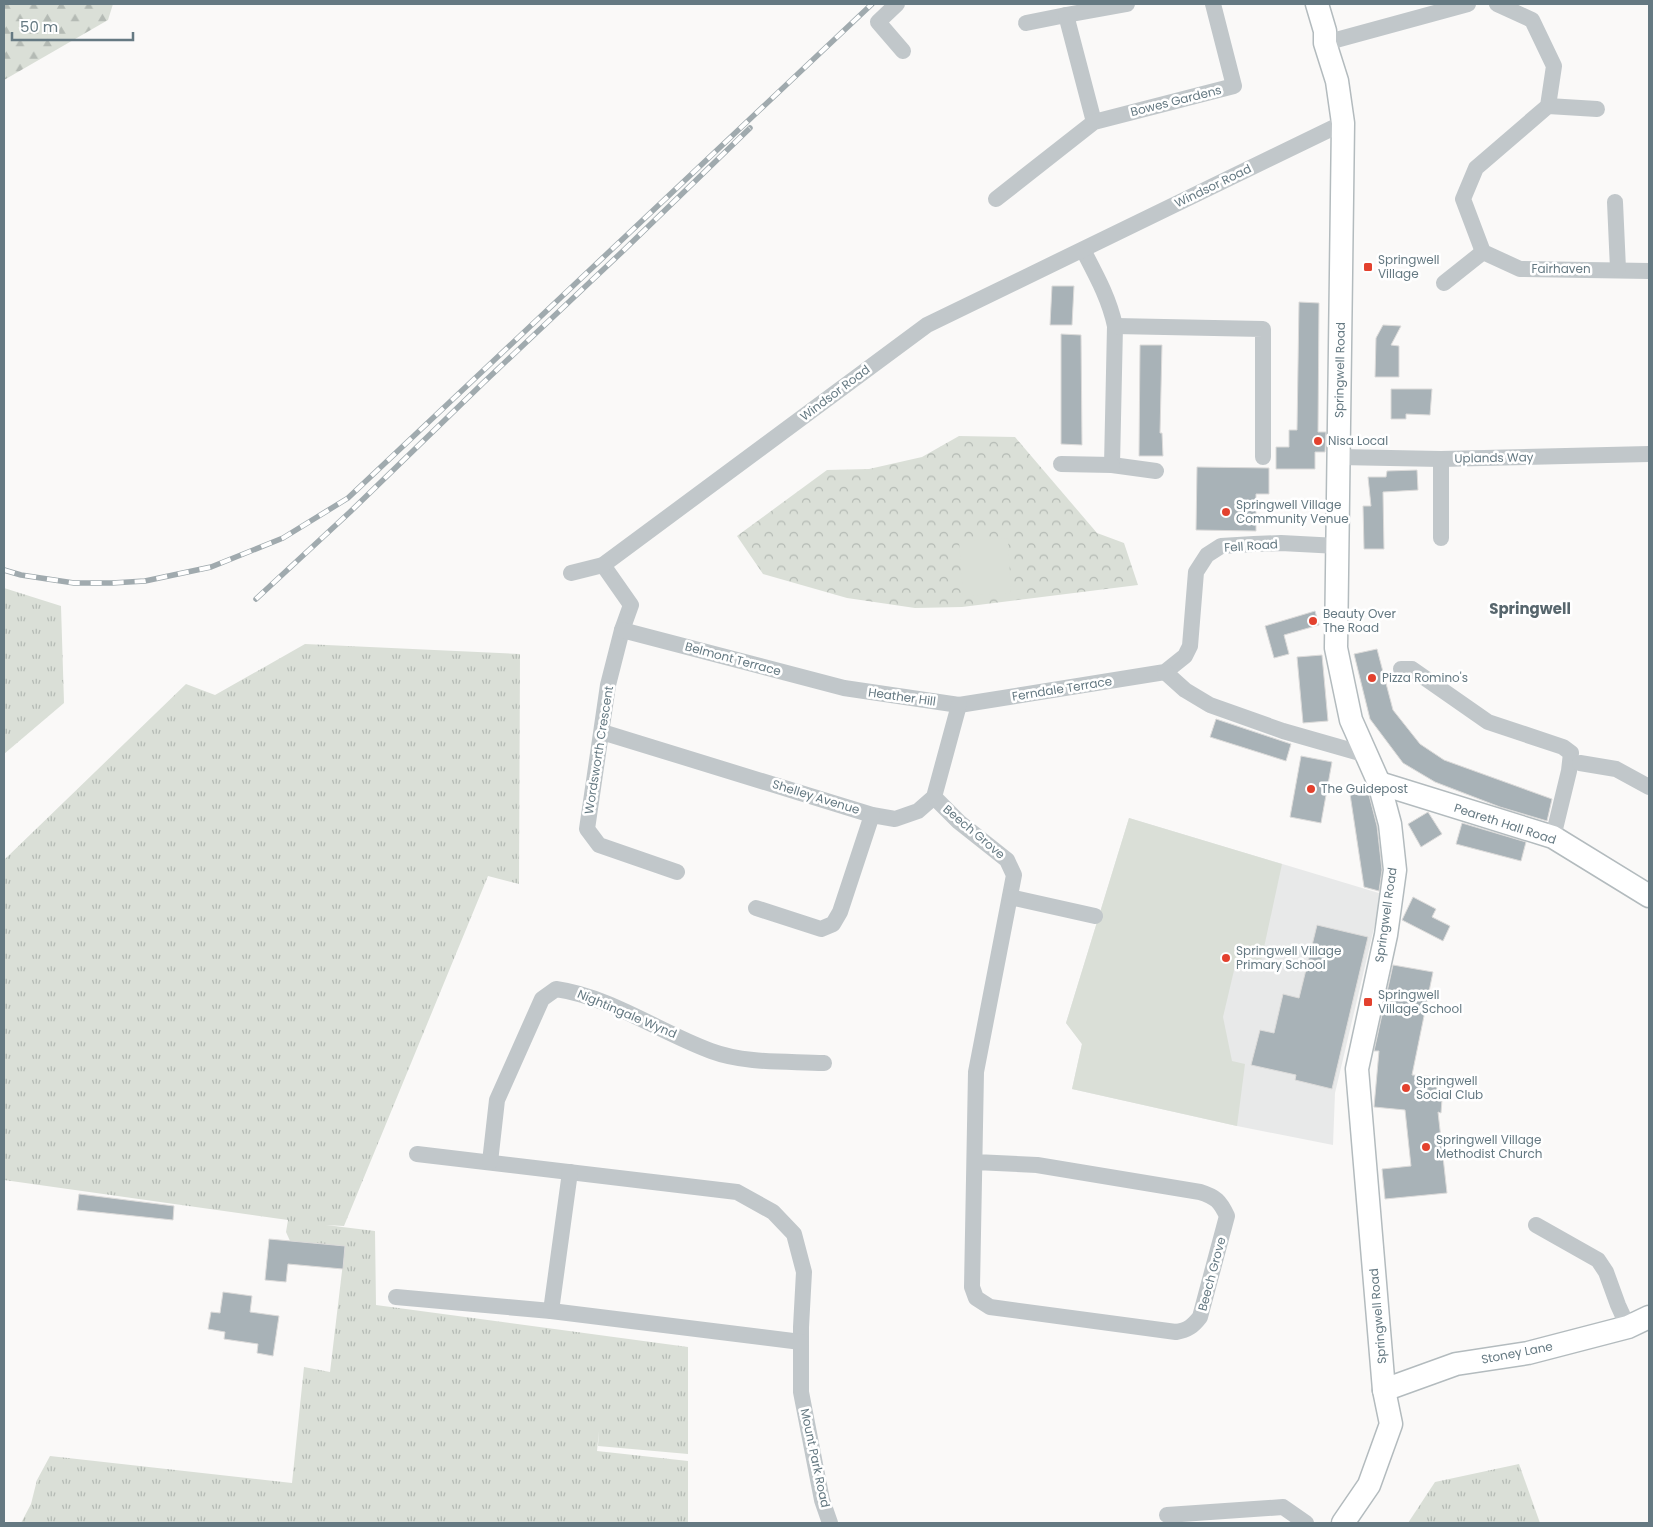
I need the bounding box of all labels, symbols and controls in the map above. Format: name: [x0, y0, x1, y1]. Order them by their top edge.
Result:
scale bar: [12, 10, 134, 42]
text: 50 m: [20, 16, 58, 37]
street label: Bowes Gardens: [1129, 81, 1223, 120]
street label: Windsor Road: [1172, 160, 1254, 211]
place label: Springwell Village: [1378, 251, 1440, 282]
street label: Fairhaven: [1531, 260, 1591, 277]
marker: Springwell Village: [1362, 261, 1374, 273]
street label: Springwell Road: [1330, 322, 1349, 418]
street label: Windsor Road: [796, 361, 873, 424]
place label: Nisa Local: [1328, 432, 1388, 449]
marker: Nisa Local: [1312, 435, 1324, 447]
street label: Uplands Way: [1454, 448, 1534, 467]
place label: Springwell Village Community Venue: [1236, 496, 1349, 527]
marker: Springwell Village Community Venue: [1220, 506, 1232, 518]
street label: Fell Road: [1224, 535, 1278, 556]
district label: Springwell: [1489, 598, 1571, 619]
place label: Beauty Over The Road: [1323, 605, 1397, 636]
marker: Beauty Over The Road: [1307, 615, 1319, 627]
street label: Belmont Terrace: [683, 638, 783, 680]
place label: Pizza Romino's: [1382, 669, 1468, 686]
street label: Ferndale Terrace: [1011, 672, 1113, 705]
marker: Pizza Romino's: [1366, 672, 1378, 684]
street label: Heather Hill: [867, 683, 937, 710]
street label: Wordsworth Crescent: [580, 685, 617, 815]
street label: Shelley Avenue: [770, 775, 862, 818]
place label: The Guidepost: [1321, 780, 1408, 797]
marker: The Guidepost: [1305, 783, 1317, 795]
street label: Peareth Hall Road: [1452, 799, 1558, 848]
street label: Beech Grove: [940, 801, 1009, 863]
street label: Springwell Road: [1370, 866, 1401, 964]
place label: Springwell Village Primary School: [1236, 942, 1341, 973]
marker: Springwell Village Primary School: [1220, 952, 1232, 964]
street label: Nightingale Wynd: [575, 985, 679, 1042]
place label: Springwell Village School: [1378, 986, 1462, 1017]
marker: Springwell Village School: [1362, 996, 1374, 1008]
place label: Springwell Social Club: [1416, 1072, 1483, 1103]
marker: Springwell Social Club: [1400, 1082, 1412, 1094]
place label: Springwell Village Methodist Church: [1436, 1131, 1542, 1162]
marker: Springwell Village Methodist Church: [1420, 1141, 1432, 1153]
street label: Beech Grove: [1193, 1235, 1230, 1313]
street label: Springwell Road: [1365, 1268, 1390, 1365]
street label: Stoney Lane: [1480, 1337, 1554, 1368]
street label: Mount Park Road: [797, 1407, 834, 1509]

